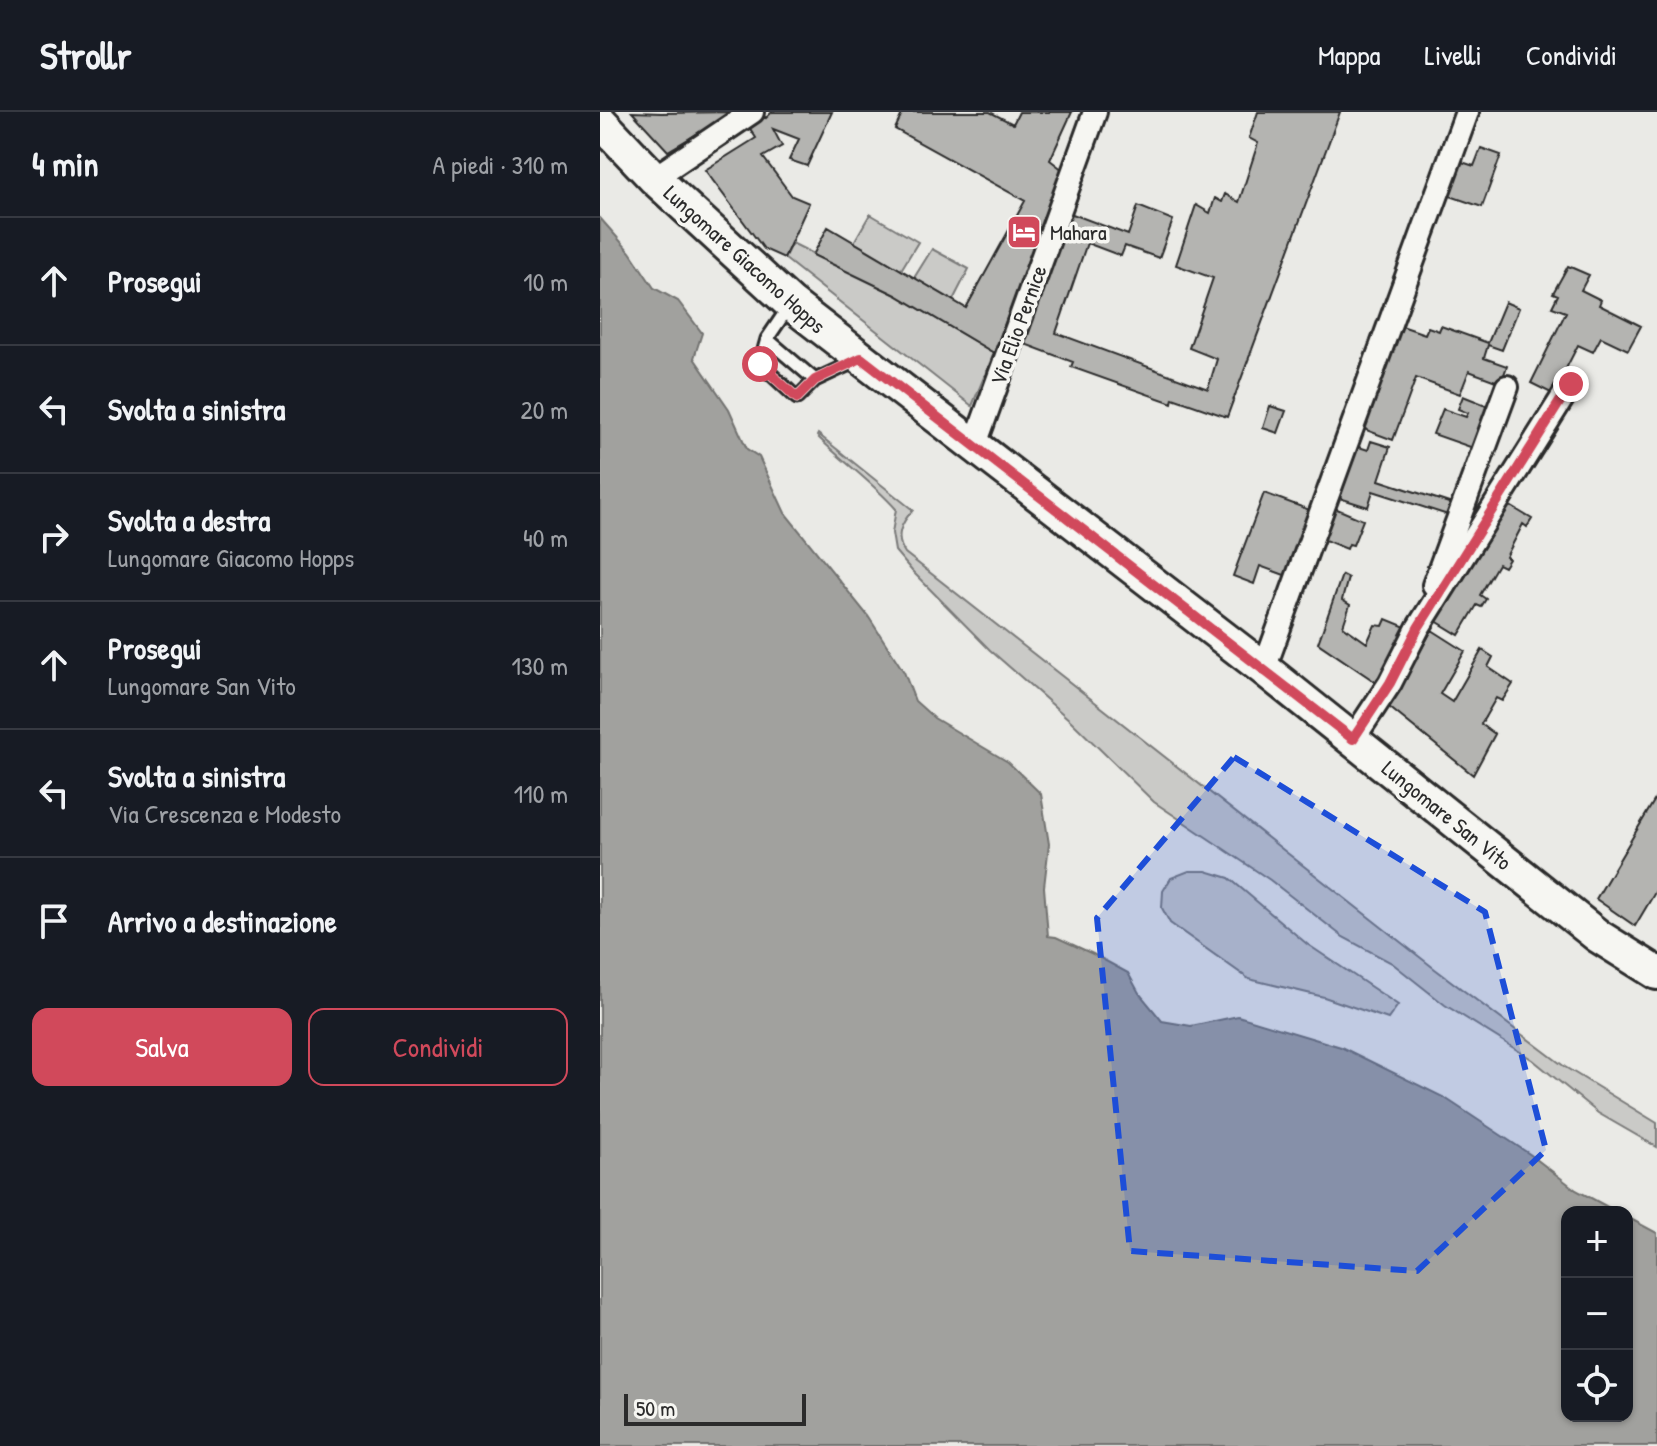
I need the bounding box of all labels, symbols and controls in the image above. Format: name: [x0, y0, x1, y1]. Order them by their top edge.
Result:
text: Strollr: [40, 29, 131, 81]
text: Mappa: [1318, 36, 1380, 74]
text: Livelli: [1424, 36, 1482, 74]
text: Condividi: [1526, 36, 1617, 74]
text: 4 min: [32, 141, 99, 187]
text: A piedi · 310 m: [433, 147, 568, 182]
street label: Lungomare Giacomo Hopps: [658, 178, 832, 340]
hotel icon: Mahara: [1005, 213, 1043, 251]
place label: Mahara: [1050, 217, 1107, 247]
icon: ahead: [32, 259, 76, 303]
text: Prosegui: [108, 261, 202, 301]
street label: Via Elio Pernice: [982, 261, 1054, 389]
text: 10 m: [523, 264, 568, 299]
route start: [742, 346, 778, 382]
route end: [1553, 366, 1589, 402]
icon: left: [32, 387, 76, 431]
text: Svolta a sinistra: [108, 389, 285, 429]
text: 20 m: [521, 392, 568, 427]
text: Svolta a destra: [108, 500, 270, 540]
icon: right: [32, 515, 76, 559]
text: 40 m: [523, 520, 568, 555]
text: Lungomare Giacomo Hopps: [108, 540, 354, 575]
text: Prosegui: [108, 628, 202, 668]
icon: ahead: [32, 643, 76, 687]
text: 130 m: [512, 648, 568, 683]
text: Lungomare San Vito: [108, 668, 296, 703]
street label: Lungomare San Vito: [1376, 753, 1518, 877]
text: Svolta a sinistra: [108, 756, 285, 796]
icon: left: [32, 771, 76, 815]
text: 110 m: [514, 776, 568, 811]
text: Via Crescenza e Modesto: [108, 796, 341, 831]
icon: arrive: [32, 899, 76, 943]
text: Arrivo a destinazione: [108, 901, 337, 941]
button: Salva: [32, 1008, 292, 1086]
button: Condividi: [308, 1008, 568, 1086]
map controls: [1561, 1206, 1633, 1422]
button: +: [1561, 1206, 1633, 1278]
button: −: [1561, 1278, 1633, 1350]
button: locate: [1561, 1350, 1633, 1422]
scale bar: [624, 1390, 806, 1426]
text: 50 m: [636, 1393, 675, 1423]

